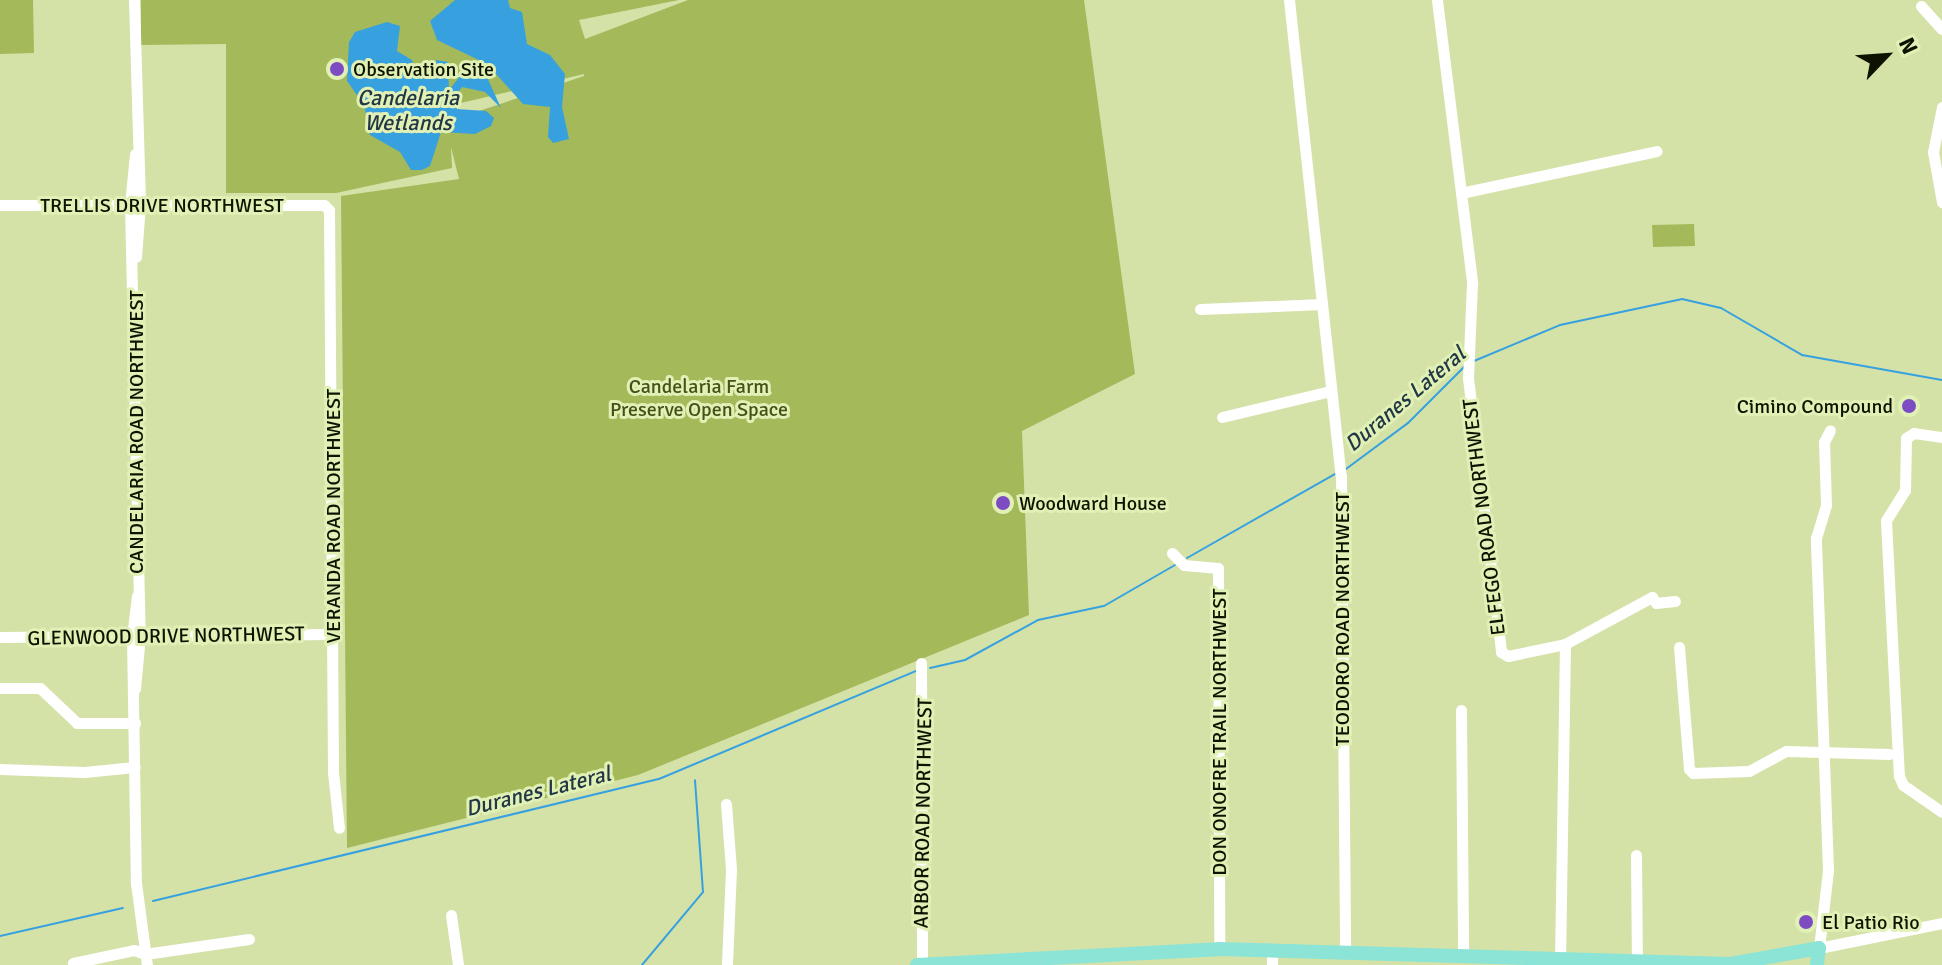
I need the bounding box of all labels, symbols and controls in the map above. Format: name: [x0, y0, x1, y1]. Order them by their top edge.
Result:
north arrow: [1846, 16, 1926, 96]
text: N: [1893, 33, 1924, 58]
place label: Observation Site: [353, 57, 494, 81]
marker: Observation Site: [328, 60, 346, 78]
water label: Candelaria Wetlands: [357, 84, 459, 136]
street label: TRELLIS DRIVE NORTHWEST: [40, 193, 284, 217]
street label: CANDELARIA ROAD NORTHWEST: [124, 290, 148, 574]
water label: Duranes Lateral: [1339, 341, 1471, 457]
park label: Candelaria Farm Preserve Open Space: [610, 375, 788, 422]
street label: VERANDA ROAD NORTHWEST: [321, 389, 345, 643]
place label: Cimino Compound: [1737, 394, 1893, 418]
street label: ELFEGO ROAD NORTHWEST: [1458, 397, 1510, 637]
marker: Cimino Compound: [1900, 397, 1918, 415]
place label: Woodward House: [1019, 491, 1167, 515]
street label: TEODORO ROAD NORTHWEST: [1330, 492, 1354, 746]
marker: Woodward House: [994, 494, 1012, 512]
street label: DON ONOFRE TRAIL NORTHWEST: [1207, 588, 1231, 876]
street label: GLENWOOD DRIVE NORTHWEST: [27, 622, 305, 650]
street label: ARBOR ROAD NORTHWEST: [909, 698, 937, 928]
water label: Duranes Lateral: [462, 760, 614, 822]
place label: El Patio Rio: [1822, 910, 1920, 934]
marker: El Patio Rio: [1797, 913, 1815, 931]

